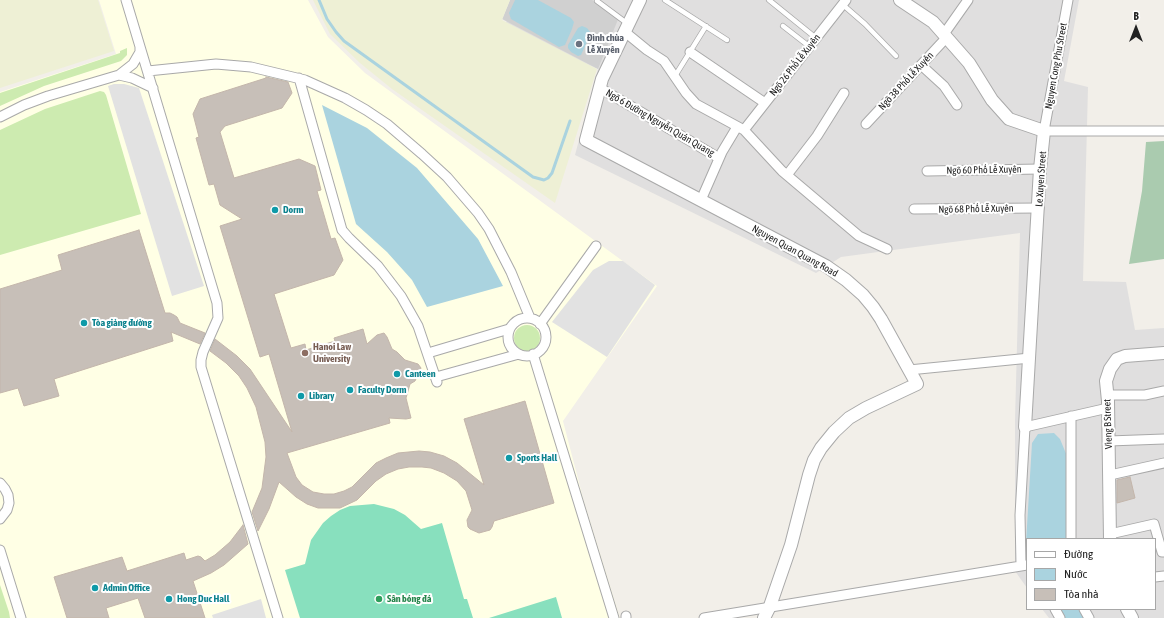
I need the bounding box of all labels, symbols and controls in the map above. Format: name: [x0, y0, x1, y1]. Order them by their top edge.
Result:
north arrow: [1116, 8, 1156, 48]
text: B: [1133, 10, 1139, 22]
street label: Nguyen Cong Phu Street: [1043, 22, 1069, 110]
place label: Đình chùa Lễ Xuyên: [587, 32, 624, 56]
street label: Ngõ 26 Phố Lễ Xuyên: [767, 32, 823, 98]
marker: Đình chùa Lễ Xuyên: [574, 39, 584, 49]
street label: Ngõ 38 Phố Lễ Xuyên: [876, 49, 936, 113]
street label: Ngõ 6 Đường Nguyễn Quán Quang: [603, 87, 717, 159]
street label: Le Xuyen Street: [1033, 151, 1049, 207]
street label: Ngõ 60 Phố Lễ Xuyên: [946, 163, 1022, 177]
street label: Ngõ 68 Phố Lễ Xuyên: [938, 202, 1014, 216]
place label: Dorm: [283, 204, 303, 216]
marker: Dorm: [270, 205, 280, 215]
street label: Nguyen Quan Quang Road: [750, 222, 840, 280]
place label: Tòa giảng đường: [92, 317, 152, 329]
marker: Tòa giảng đường: [79, 318, 89, 328]
place label: Hanoi Law University: [313, 341, 351, 364]
marker: Hanoi Law University: [300, 348, 310, 358]
place label: Canteen: [405, 368, 436, 380]
marker: Canteen: [392, 369, 402, 379]
place label: Faculty Dorm: [358, 384, 406, 396]
marker: Faculty Dorm: [345, 385, 355, 395]
place label: Library: [309, 390, 334, 402]
marker: Library: [296, 391, 306, 401]
street label: Vieng B Street: [1101, 399, 1115, 449]
place label: Sports Hall: [517, 452, 557, 464]
marker: Sports Hall: [504, 453, 514, 463]
legend: [1026, 538, 1156, 610]
text: Đường: [1064, 547, 1093, 561]
text: Nước: [1064, 567, 1087, 581]
place label: Admin Office: [103, 582, 150, 594]
marker: Admin Office: [90, 583, 100, 593]
text: Tòa nhà: [1064, 587, 1099, 601]
place label: Hong Duc Hall: [177, 593, 229, 605]
place label: Sân bóng đá: [387, 593, 431, 605]
marker: Hong Duc Hall: [164, 594, 174, 604]
marker: Sân bóng đá: [374, 594, 384, 604]

